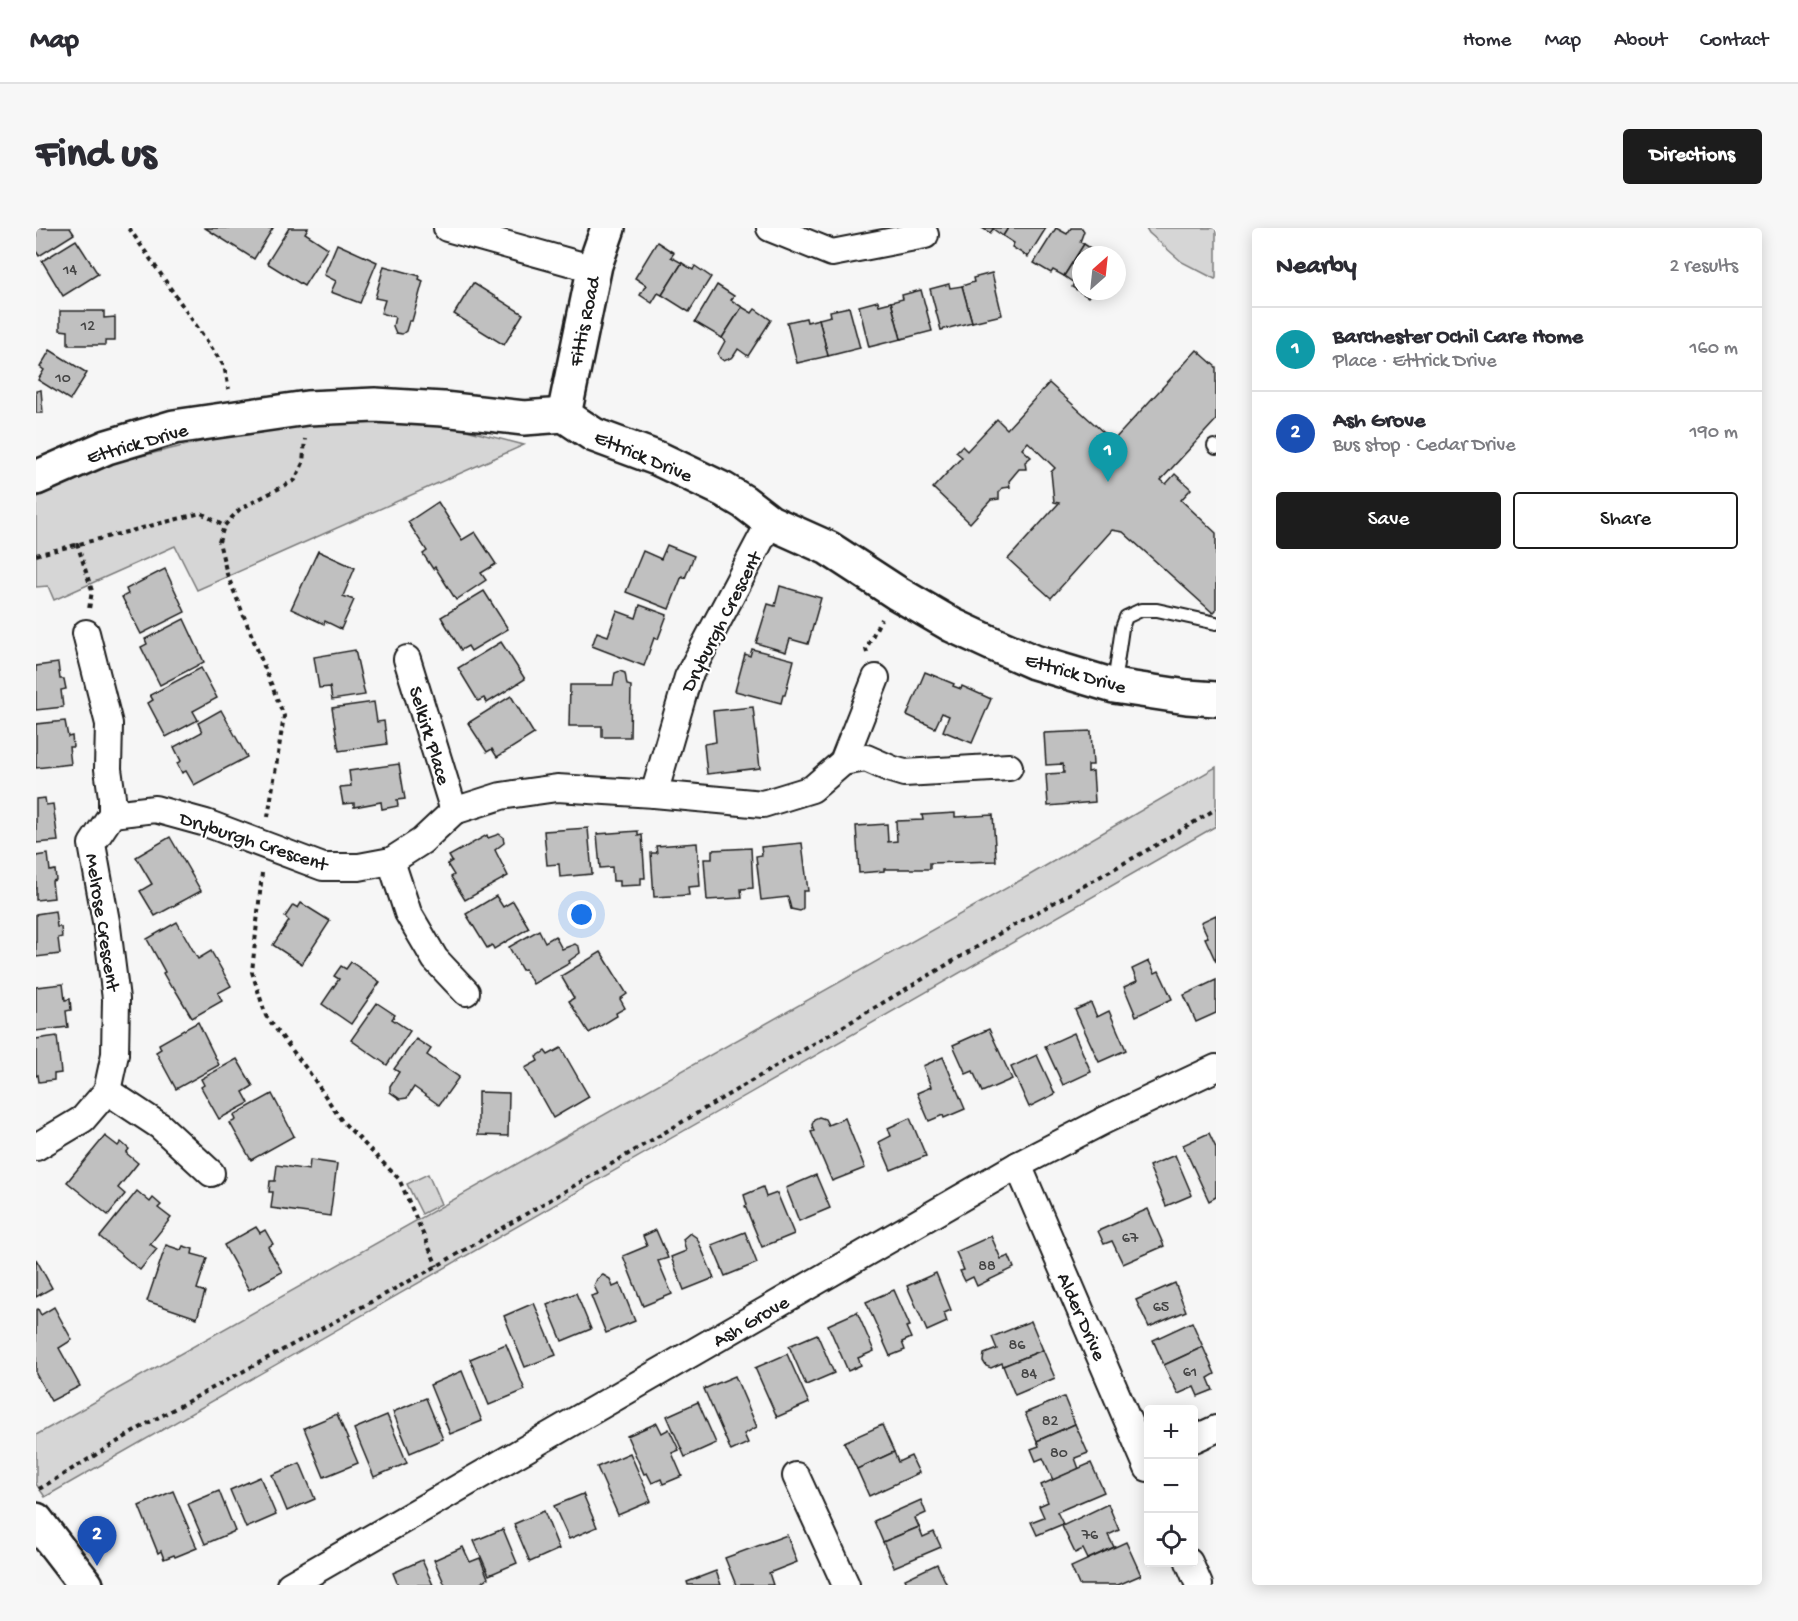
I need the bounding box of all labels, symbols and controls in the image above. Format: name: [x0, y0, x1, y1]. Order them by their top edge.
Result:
text: Map: [30, 25, 79, 58]
text: Home: [1463, 29, 1511, 54]
text: Map: [1544, 29, 1581, 54]
text: About: [1614, 29, 1667, 54]
text: Contact: [1700, 29, 1768, 54]
button: Directions: [1623, 129, 1762, 184]
text: Find us: [36, 132, 156, 181]
north arrow: [1072, 246, 1126, 300]
text: Nearby: [1276, 252, 1357, 283]
text: 2 results: [1669, 256, 1738, 279]
house number: 14: [62, 262, 77, 281]
street label: Fittis Road: [566, 273, 608, 370]
house number: 12: [80, 318, 95, 337]
text: Barchester Ochil Care Home: [1333, 325, 1583, 351]
text: 1: [1291, 338, 1300, 361]
text: 160 m: [1689, 338, 1738, 361]
text: Place · Ettrick Drive: [1333, 351, 1497, 374]
house number: 10: [54, 370, 71, 389]
text: Ash Grove: [1333, 409, 1425, 435]
street label: Ettrick Drive: [85, 420, 192, 471]
text: 2: [1291, 422, 1300, 445]
text: 190 m: [1690, 422, 1738, 445]
street label: Ettrick Drive: [590, 427, 696, 489]
pin: 1: [1088, 432, 1128, 482]
text: Bus stop · Cedar Drive: [1333, 435, 1516, 458]
button: Save: [1276, 492, 1501, 549]
button: Share: [1513, 492, 1738, 549]
street label: Dryburgh Crescent: [677, 547, 769, 698]
street label: Ettrick Drive: [1022, 650, 1129, 701]
street label: Selkirk Place: [402, 684, 454, 789]
street label: Dryburgh Crescent: [174, 808, 332, 879]
street label: Melrose Crescent: [78, 852, 123, 995]
your location: [567, 900, 596, 929]
house number: 67: [1122, 1230, 1139, 1249]
house number: 88: [978, 1258, 996, 1277]
street label: Alder Drive: [1050, 1270, 1110, 1365]
street label: Ash Grove: [710, 1292, 794, 1354]
house number: 65: [1153, 1299, 1169, 1318]
house number: 86: [1009, 1337, 1026, 1356]
house number: 61: [1183, 1364, 1197, 1383]
house number: 84: [1021, 1366, 1038, 1385]
map controls: [1144, 1405, 1198, 1567]
button: +: [1144, 1405, 1198, 1459]
house number: 82: [1042, 1413, 1058, 1432]
house number: 80: [1050, 1445, 1068, 1464]
button: −: [1144, 1459, 1198, 1513]
button: locate: [1144, 1513, 1198, 1567]
pin: 2: [78, 1516, 116, 1566]
house number: 76: [1081, 1527, 1099, 1546]

